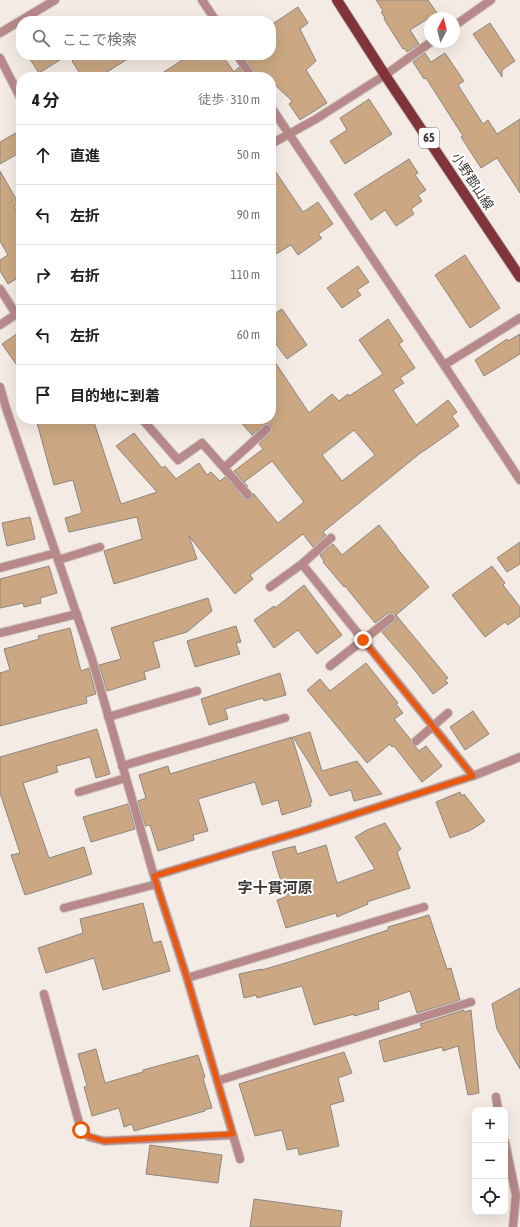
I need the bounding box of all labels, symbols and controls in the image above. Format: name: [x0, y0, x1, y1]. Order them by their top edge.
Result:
north arrow: [424, 12, 460, 48]
search box: [16, 16, 276, 60]
icon: search: [30, 27, 52, 49]
text: ここで検索: [62, 31, 137, 48]
text: 4 分: [32, 90, 59, 110]
text: 徒歩 · 310 m: [198, 92, 260, 107]
road number: 65: [419, 128, 439, 148]
icon: ahead: [32, 144, 54, 166]
text: 直進: [70, 147, 100, 164]
text: 50 m: [237, 147, 260, 162]
street label: 小野郡山線: [449, 150, 497, 213]
icon: left: [32, 204, 54, 226]
text: 左折: [70, 207, 100, 224]
text: 90 m: [237, 207, 260, 222]
icon: right: [32, 264, 54, 286]
text: 右折: [70, 267, 100, 284]
text: 110 m: [231, 267, 260, 282]
icon: left: [32, 324, 54, 346]
text: 左折: [70, 327, 100, 344]
text: 60 m: [237, 327, 260, 342]
icon: arrive: [32, 384, 54, 406]
text: 目的地に到着: [70, 387, 160, 404]
route end: [354, 631, 372, 649]
district label: 字十貫河原: [237, 879, 313, 896]
map controls: [472, 1107, 508, 1215]
button: +: [472, 1107, 508, 1143]
route start: [72, 1121, 90, 1139]
button: −: [472, 1143, 508, 1179]
button: locate: [472, 1179, 508, 1215]

